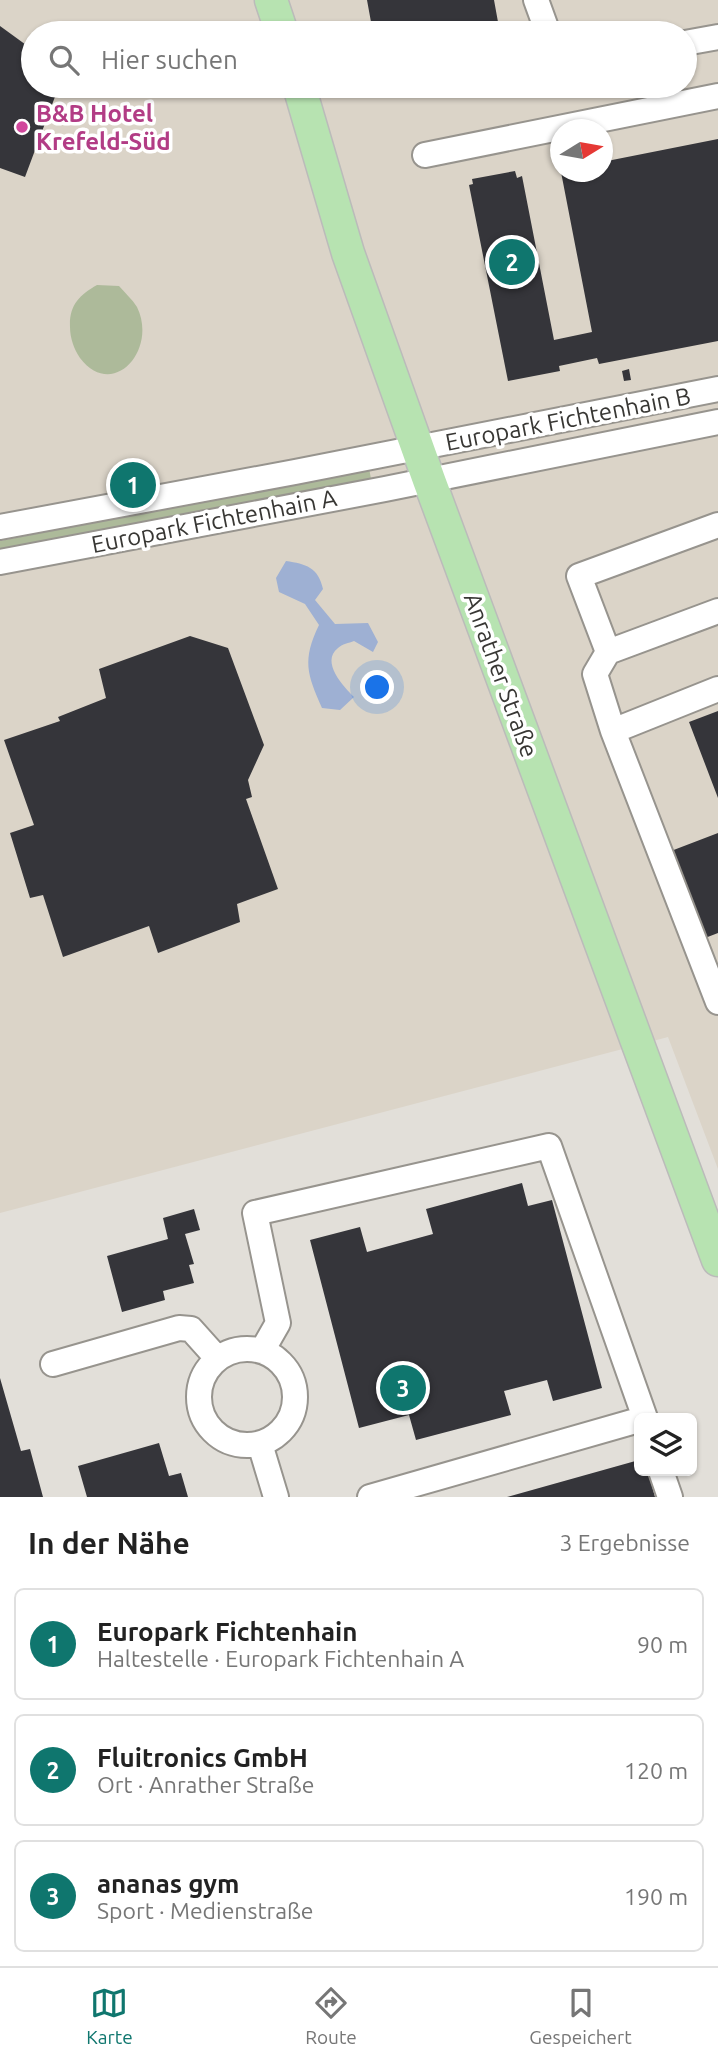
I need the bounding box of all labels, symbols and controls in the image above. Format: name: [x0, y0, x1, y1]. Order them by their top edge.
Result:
search box: [21, 21, 697, 98]
icon: search: [45, 41, 83, 79]
text: Hier suchen: [101, 45, 238, 74]
place label: B&B Hotel Krefeld-Süd: [36, 100, 171, 155]
marker: B&B Hotel Krefeld-Süd: [14, 119, 30, 135]
north arrow: [550, 119, 613, 182]
pin: 2: [489, 236, 535, 288]
street label: Europark Fichtenhain B: [443, 382, 693, 456]
pin: 1: [110, 459, 156, 511]
street label: Europark Fichtenhain A: [89, 484, 339, 558]
street label: Anrather Straße: [459, 589, 543, 761]
your location: [360, 670, 394, 704]
pin: 3: [380, 1362, 426, 1414]
map controls: [634, 1413, 697, 1476]
button: layers: [634, 1413, 697, 1476]
text: In der Nähe: [28, 1526, 190, 1560]
text: 3 Ergebnisse: [559, 1530, 690, 1555]
text: Europark Fichtenhain: [97, 1617, 357, 1646]
text: 1: [47, 1632, 59, 1657]
text: 90 m: [637, 1632, 688, 1657]
text: Haltestelle · Europark Fichtenhain A: [97, 1646, 464, 1671]
text: Fluitronics GmbH: [97, 1743, 308, 1772]
text: 2: [47, 1758, 59, 1783]
text: 120 m: [624, 1758, 688, 1783]
text: Ort · Anrather Straße: [97, 1772, 314, 1797]
text: ananas gym: [97, 1869, 239, 1898]
text: 3: [47, 1884, 59, 1909]
text: 190 m: [624, 1884, 688, 1909]
text: Sport · Medienstraße: [97, 1898, 314, 1923]
tab: Karte: [86, 1984, 133, 2048]
tab: Route: [305, 1984, 357, 2048]
tab: Gespeichert: [529, 1984, 632, 2048]

